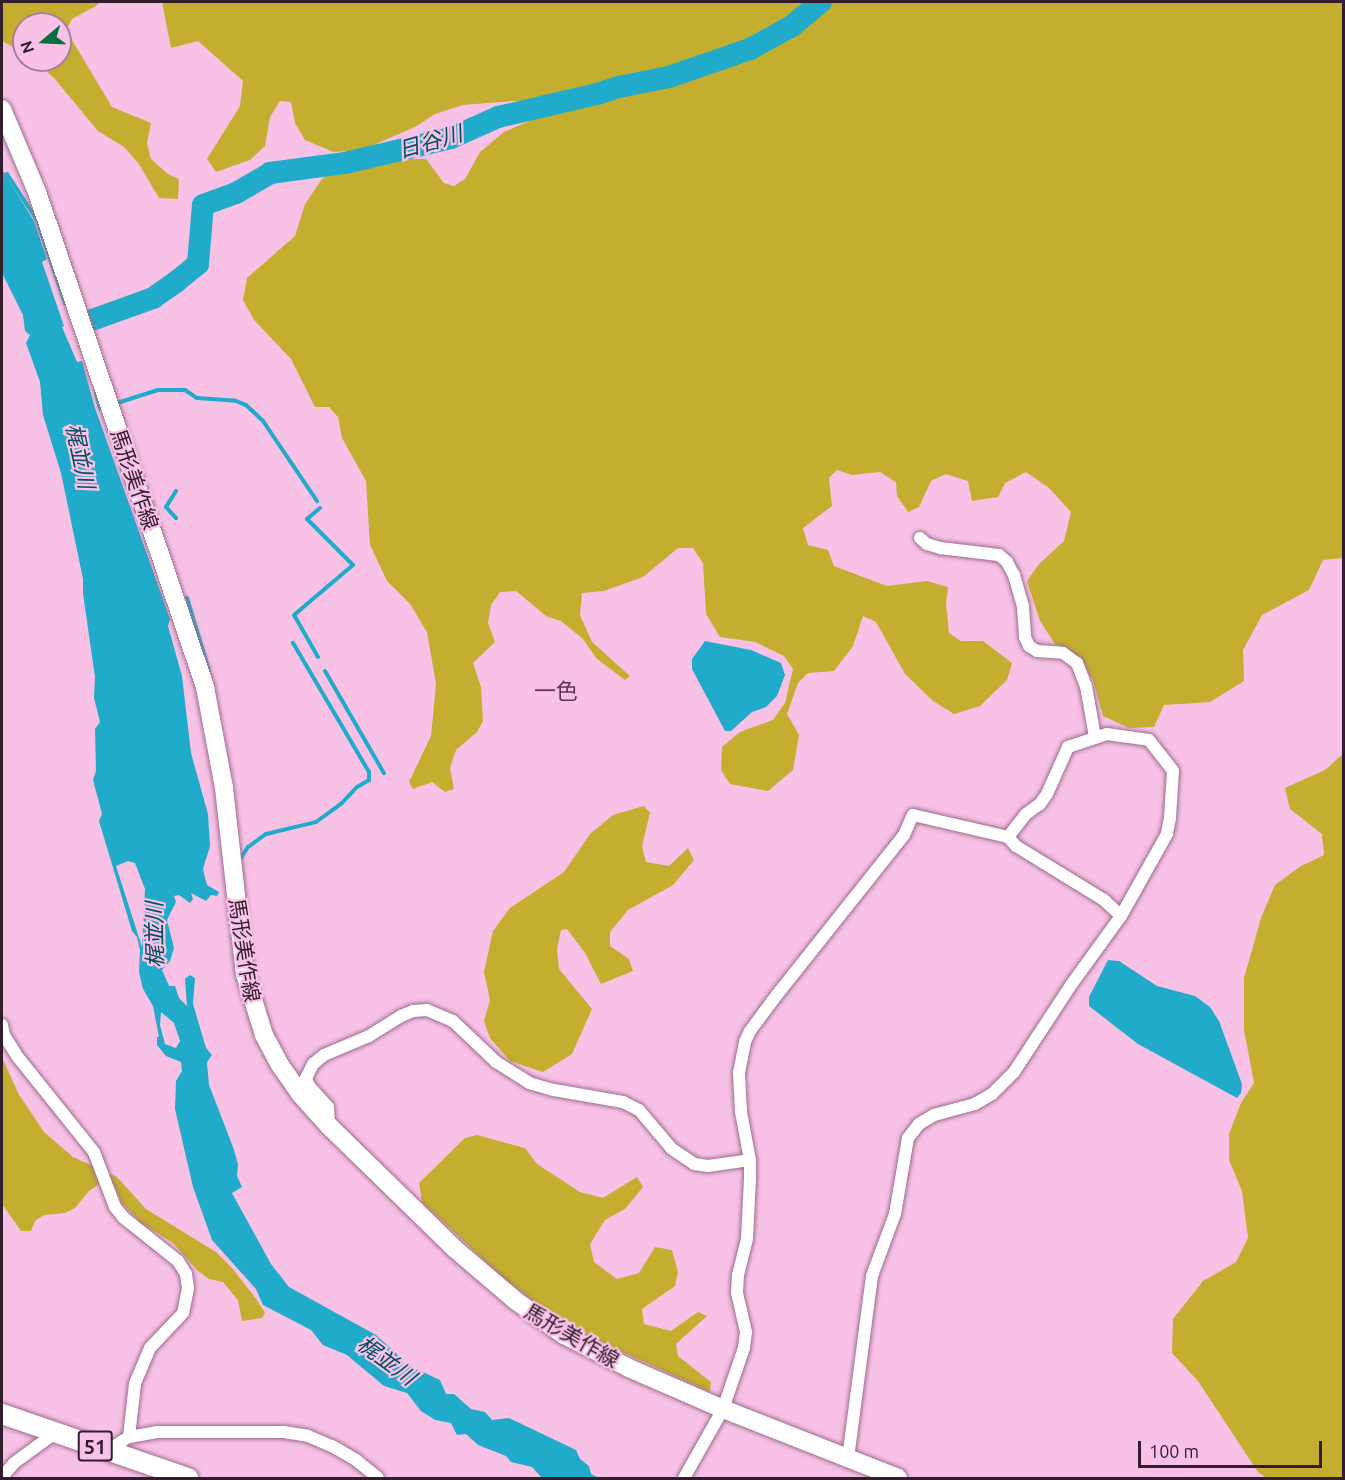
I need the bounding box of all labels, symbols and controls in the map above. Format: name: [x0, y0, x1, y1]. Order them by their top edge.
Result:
north arrow: [12, 12, 72, 72]
text: N: [16, 39, 37, 56]
water label: 日谷川: [395, 119, 465, 163]
water label: 梶並川: [61, 421, 101, 491]
street label: 馬形美作線: [106, 425, 164, 533]
district label: 一色: [534, 678, 578, 704]
street label: 馬形美作線: [224, 896, 266, 1004]
water label: 梶並川: [140, 902, 168, 968]
street label: 馬形美作線: [520, 1298, 624, 1372]
water label: 梶並川: [353, 1330, 421, 1390]
road number: 51: [77, 1429, 113, 1463]
scale bar: [1141, 1429, 1326, 1467]
text: 100 m: [1149, 1441, 1199, 1461]

